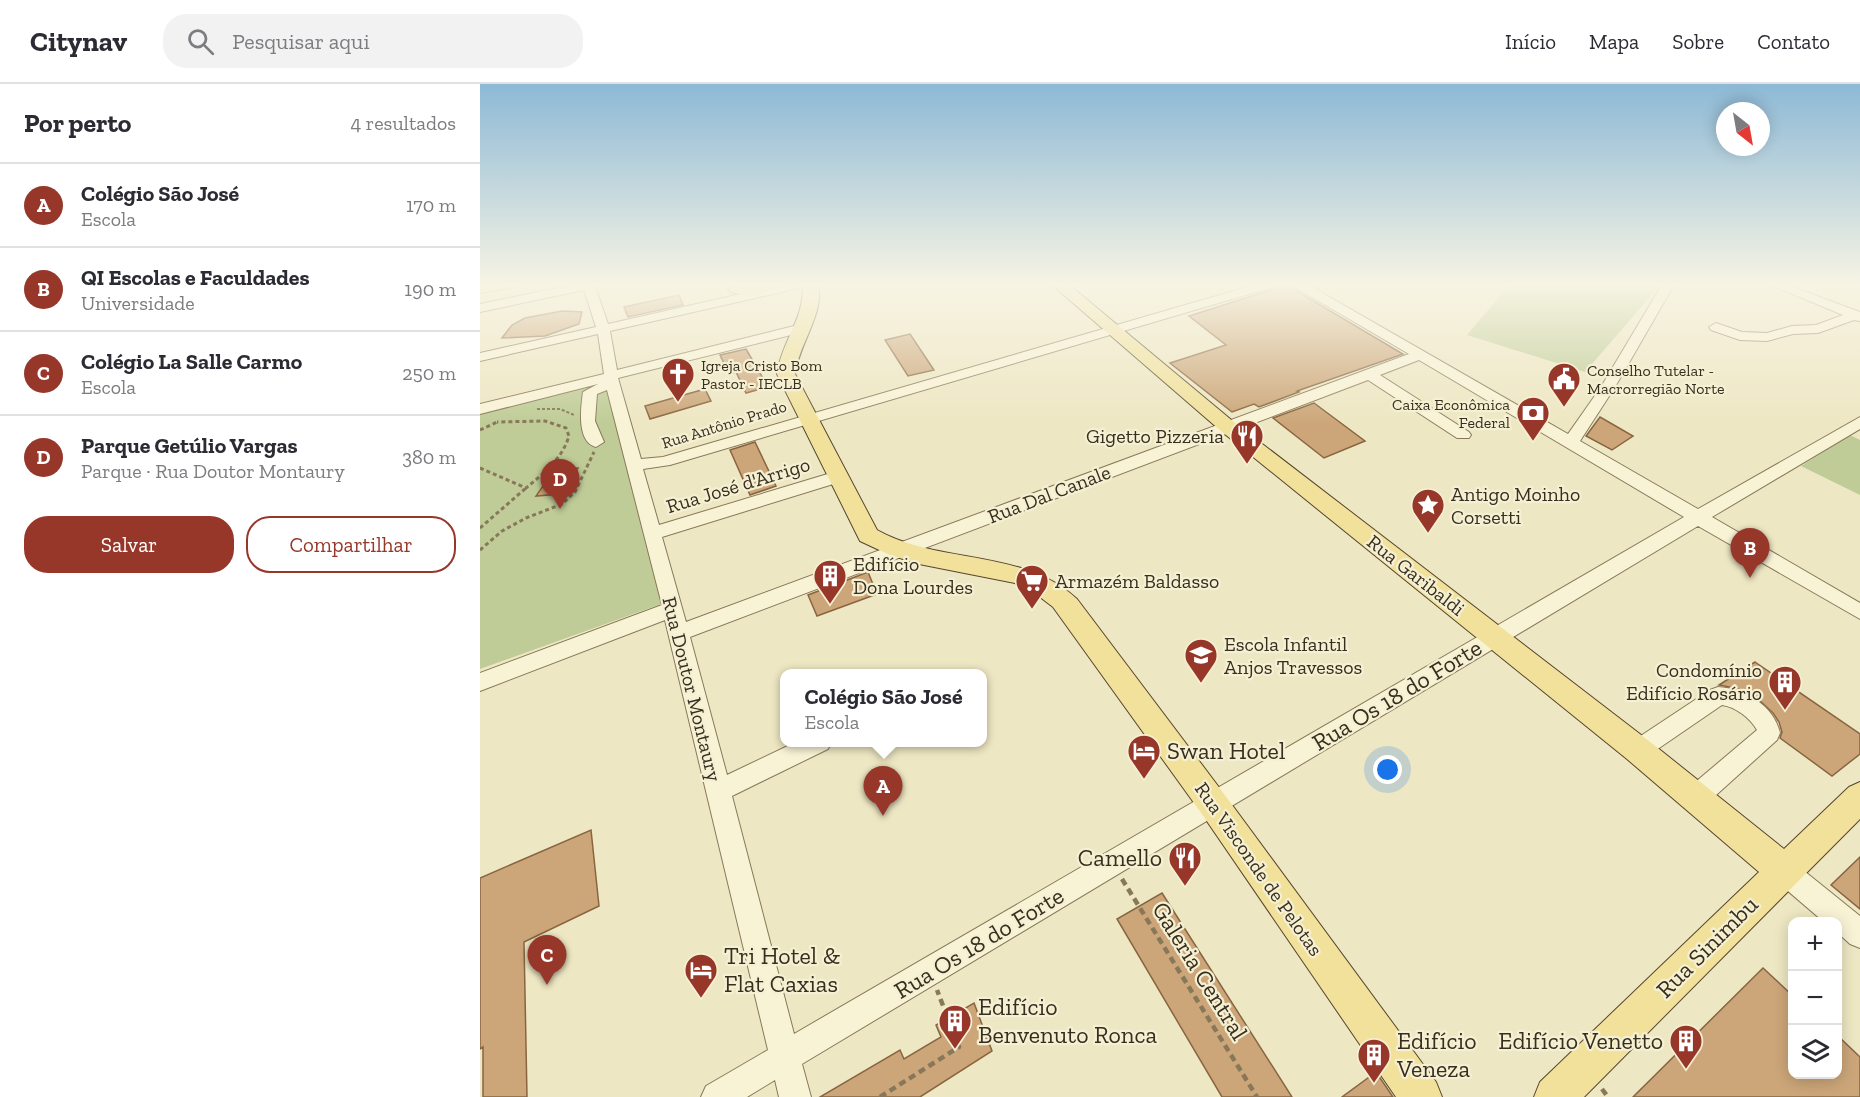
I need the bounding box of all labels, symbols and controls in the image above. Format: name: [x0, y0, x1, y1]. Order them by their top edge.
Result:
search box: [163, 14, 583, 68]
text: Citynav: [30, 25, 127, 58]
icon: search: [184, 25, 217, 58]
text: Pesquisar aqui: [232, 28, 370, 55]
text: Início: [1505, 29, 1556, 54]
text: Mapa: [1589, 29, 1639, 54]
text: Sobre: [1672, 29, 1724, 54]
text: Contato: [1757, 29, 1830, 54]
north arrow: [1716, 102, 1770, 156]
text: Por perto: [24, 107, 131, 139]
text: 4 resultados: [351, 111, 456, 135]
text: Colégio São José: [81, 180, 239, 207]
text: A: [37, 193, 50, 217]
text: 170 m: [406, 193, 456, 217]
text: Escola: [81, 207, 136, 231]
text: QI Escolas e Faculdades: [81, 264, 310, 291]
text: B: [37, 277, 50, 301]
text: 190 m: [404, 277, 456, 301]
text: Universidade: [81, 291, 195, 315]
text: Colégio La Salle Carmo: [81, 348, 302, 375]
church icon: Igreja Cristo Bom Pastor - IECLB: [660, 356, 696, 403]
place label: Igreja Cristo Bom Pastor - IECLB: [701, 356, 822, 393]
text: C: [37, 361, 50, 385]
text: 250 m: [402, 361, 456, 385]
public building icon: Conselho Tutelar - Macrorregião Norte: [1546, 361, 1582, 408]
place label: Conselho Tutelar - Macrorregião Norte: [1587, 361, 1725, 398]
text: Escola: [81, 375, 136, 399]
place label: Caixa Econômica Federal: [1392, 395, 1510, 432]
bank icon: Caixa Econômica Federal: [1515, 395, 1551, 442]
street label: Rua Antônio Prado: [659, 396, 789, 452]
restaurant icon: Gigetto Pizzeria: [1229, 418, 1265, 465]
place label: Gigetto Pizzeria: [1086, 424, 1224, 448]
text: Parque Getúlio Vargas: [81, 432, 298, 459]
text: D: [37, 445, 50, 469]
text: 380 m: [402, 445, 456, 469]
street label: Rua José d'Arrigo: [663, 452, 813, 518]
text: Parque · Rua Doutor Montaury: [81, 459, 345, 483]
pin: D: [540, 460, 580, 509]
street label: Rua Dal Canale: [984, 460, 1114, 528]
place label: Antigo Moinho Corsetti: [1451, 482, 1580, 529]
place icon: Antigo Moinho Corsetti: [1410, 487, 1446, 534]
button: Salvar: [24, 516, 234, 573]
button: Compartilhar: [246, 516, 456, 573]
pin: B: [1730, 528, 1770, 578]
street label: Rua Garibaldi: [1362, 529, 1470, 621]
place label: Edifício Dona Lourdes: [853, 552, 973, 599]
building icon: Edifício Dona Lourdes: [812, 558, 848, 605]
supermarket icon: Armazém Baldasso: [1014, 563, 1050, 610]
place label: Armazém Baldasso: [1055, 569, 1219, 593]
street label: Rua Doutor Montaury: [657, 594, 727, 785]
place label: Escola Infantil Anjos Travessos: [1224, 632, 1362, 679]
street label: Rua Os 18 do Forte: [1307, 632, 1487, 757]
school or university icon: Escola Infantil Anjos Travessos: [1183, 637, 1219, 684]
place label: Condomínio Edifício Rosário: [1626, 658, 1762, 705]
building icon: Condomínio Edifício Rosário: [1767, 664, 1803, 711]
popup: [780, 669, 987, 747]
text: Colégio São José: [804, 683, 963, 710]
text: Escola: [804, 710, 859, 734]
hotel icon: Swan Hotel: [1126, 733, 1162, 780]
place label: Swan Hotel: [1167, 736, 1285, 765]
your location: [1373, 755, 1402, 784]
pin: A: [864, 766, 902, 816]
street label: Rua Visconde de Pelotas: [1190, 777, 1328, 961]
restaurant icon: Camello: [1167, 840, 1203, 887]
place label: Camello: [1078, 843, 1162, 872]
street label: Rua Os 18 do Forte: [889, 880, 1069, 1005]
street label: Rua Sinimbu: [1650, 889, 1764, 1004]
street label: Galeria Central: [1146, 896, 1254, 1045]
map controls: [1788, 917, 1842, 1079]
button: +: [1788, 917, 1842, 971]
pin: C: [528, 936, 566, 985]
place label: Tri Hotel & Flat Caxias: [724, 941, 840, 998]
hotel icon: Tri Hotel & Flat Caxias: [683, 952, 719, 999]
button: −: [1788, 971, 1842, 1025]
place label: Edifício Benvenuto Ronca: [978, 992, 1158, 1049]
building icon: Edifício Benvenuto Ronca: [937, 1003, 973, 1050]
building icon: Edifício Venetto: [1668, 1023, 1704, 1070]
button: layers: [1788, 1025, 1842, 1079]
place label: Edifício Veneza: [1396, 1026, 1477, 1083]
place label: Edifício Venetto: [1498, 1026, 1663, 1055]
building icon: Edifício Veneza: [1356, 1037, 1392, 1084]

